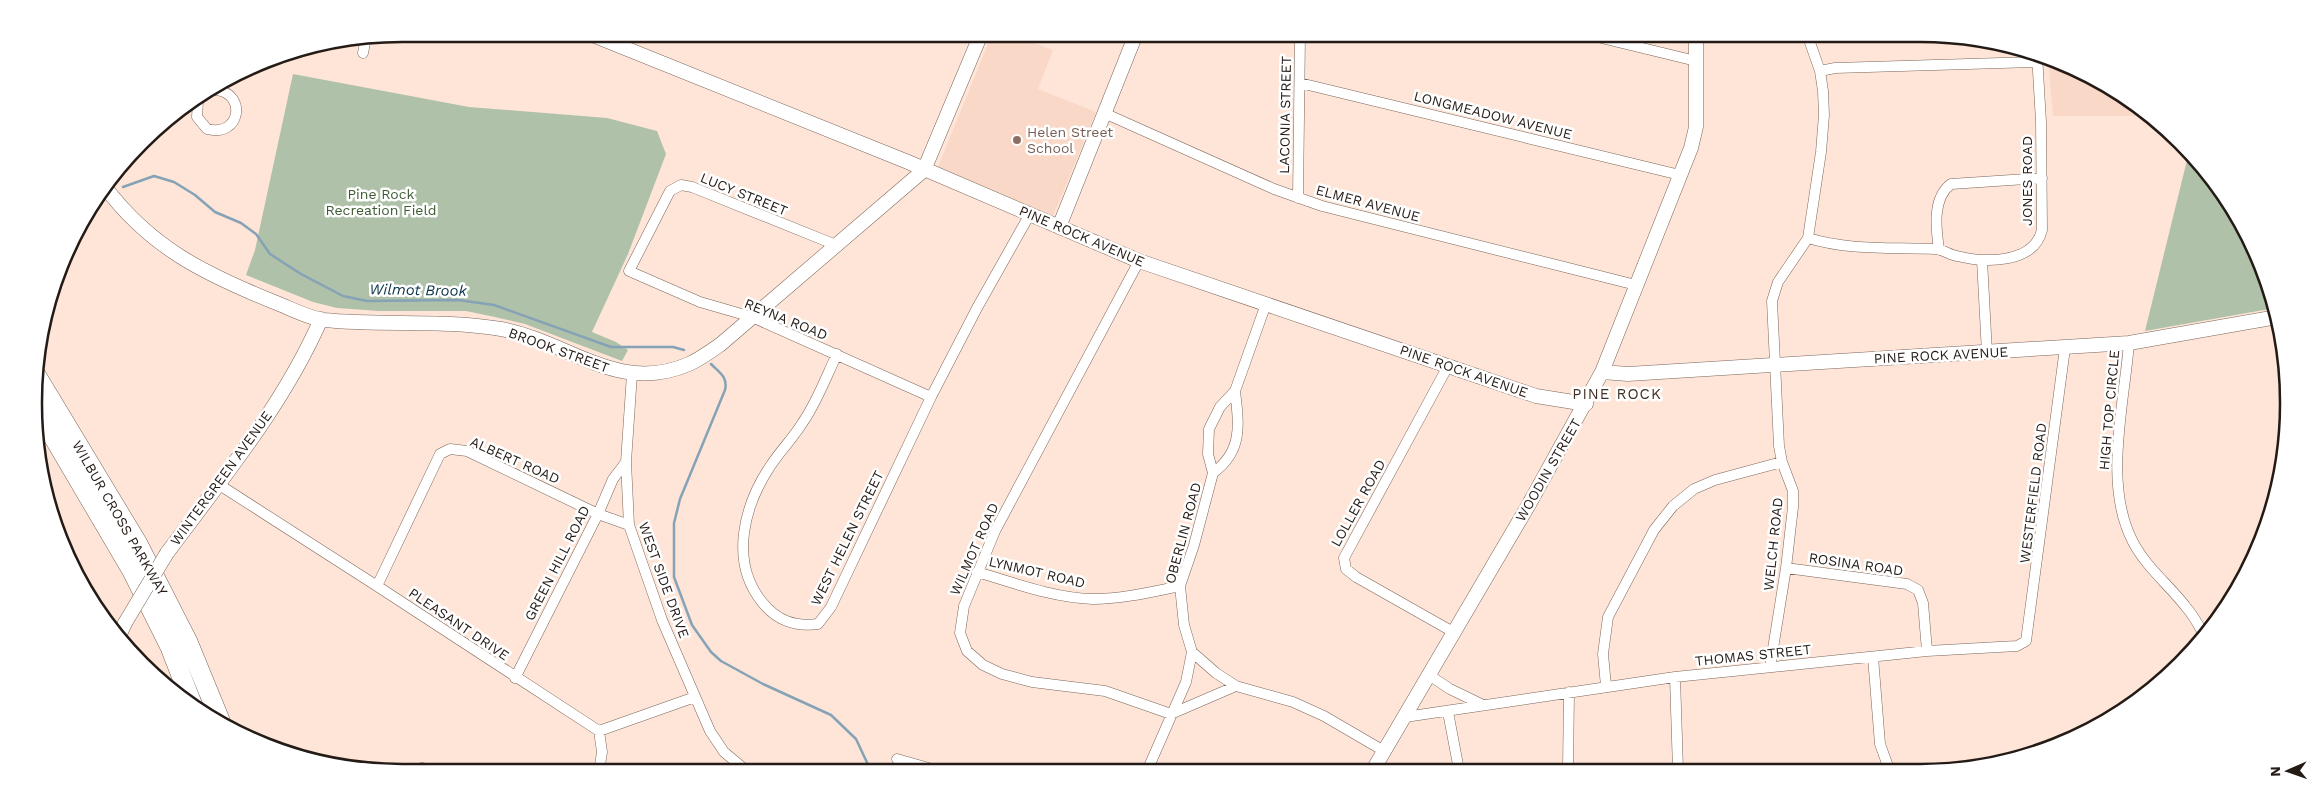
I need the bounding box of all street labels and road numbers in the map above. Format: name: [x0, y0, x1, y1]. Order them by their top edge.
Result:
street label: LACONIA STREET: [1276, 55, 1294, 174]
street label: LONGMEADOW AVENUE: [1412, 88, 1574, 142]
street label: JONES ROAD: [2019, 136, 2035, 226]
street label: LUCY STREET: [698, 169, 790, 219]
street label: ELMER AVENUE: [1314, 181, 1422, 225]
street label: PINE ROCK AVENUE: [1017, 202, 1147, 270]
street label: REYNA ROAD: [742, 295, 830, 343]
street label: BROOK STREET: [507, 324, 612, 376]
street label: PINE ROCK AVENUE: [1398, 342, 1530, 401]
street label: PINE ROCK AVENUE: [1873, 343, 2009, 367]
street label: HIGH TOP CIRCLE: [2096, 349, 2122, 471]
street label: WINTERGREEN AVENUE: [167, 408, 275, 548]
street label: WOODIN STREET: [1512, 415, 1584, 524]
street label: WESTERFIELD ROAD: [2016, 422, 2050, 564]
street label: ALBERT ROAD: [468, 433, 562, 487]
street label: WILBUR CROSS PARKWAY: [69, 438, 171, 598]
street label: LOLLER ROAD: [1327, 457, 1389, 549]
street label: WEST HELEN STREET: [807, 467, 887, 608]
street label: OBERLIN ROAD: [1162, 481, 1204, 585]
street label: WELCH ROAD: [1760, 497, 1786, 591]
street label: WILMOT ROAD: [946, 500, 1002, 598]
street label: GREEN HILL ROAD: [521, 503, 593, 623]
street label: WEST SIDE DRIVE: [636, 520, 692, 640]
street label: ROSINA ROAD: [1808, 549, 1904, 579]
street label: LYNMOT ROAD: [987, 553, 1087, 591]
street label: PLEASANT DRIVE: [406, 584, 512, 664]
street label: THOMAS STREET: [1694, 641, 1812, 669]

